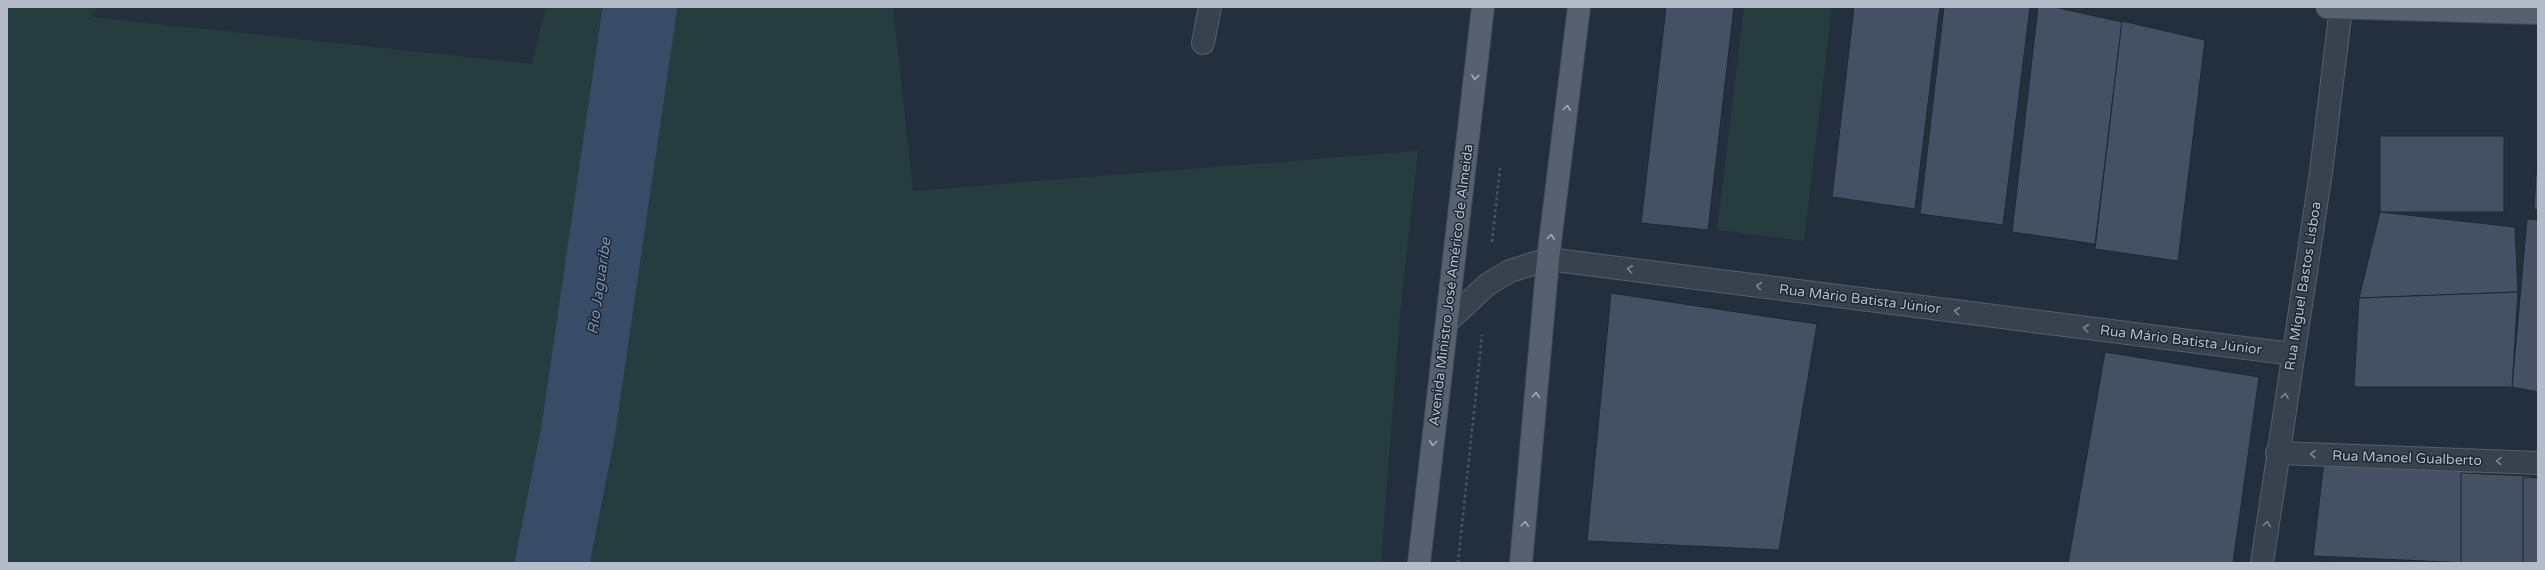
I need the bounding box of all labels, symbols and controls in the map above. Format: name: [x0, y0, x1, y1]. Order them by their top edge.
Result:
one-way arrow: [1470, 74, 1479, 80]
one-way arrow: [1562, 105, 1571, 111]
street label: Avenida Ministro José Américo de Almeida: [1425, 143, 1477, 427]
street label: Rua Miguel Bastos Lisboa: [2281, 200, 2325, 372]
one-way arrow: [1546, 234, 1555, 240]
water label: Rio Jaguaribe: [583, 235, 615, 335]
one-way arrow: [1627, 265, 1633, 274]
street label: Rua Mário Batista Júnior: [1778, 281, 1943, 317]
one-way arrow: [1756, 282, 1762, 291]
one-way arrow: [1954, 307, 1960, 316]
street label: Rua Mário Batista Júnior: [2099, 322, 2264, 358]
one-way arrow: [2083, 323, 2089, 332]
one-way arrow: [1532, 392, 1541, 398]
one-way arrow: [2280, 393, 2289, 399]
one-way arrow: [1429, 440, 1438, 446]
street label: Rua Manoel Gualberto: [2332, 447, 2482, 469]
one-way arrow: [2310, 450, 2316, 458]
one-way arrow: [2496, 457, 2502, 465]
one-way arrow: [1520, 521, 1529, 527]
one-way arrow: [2262, 521, 2271, 527]

